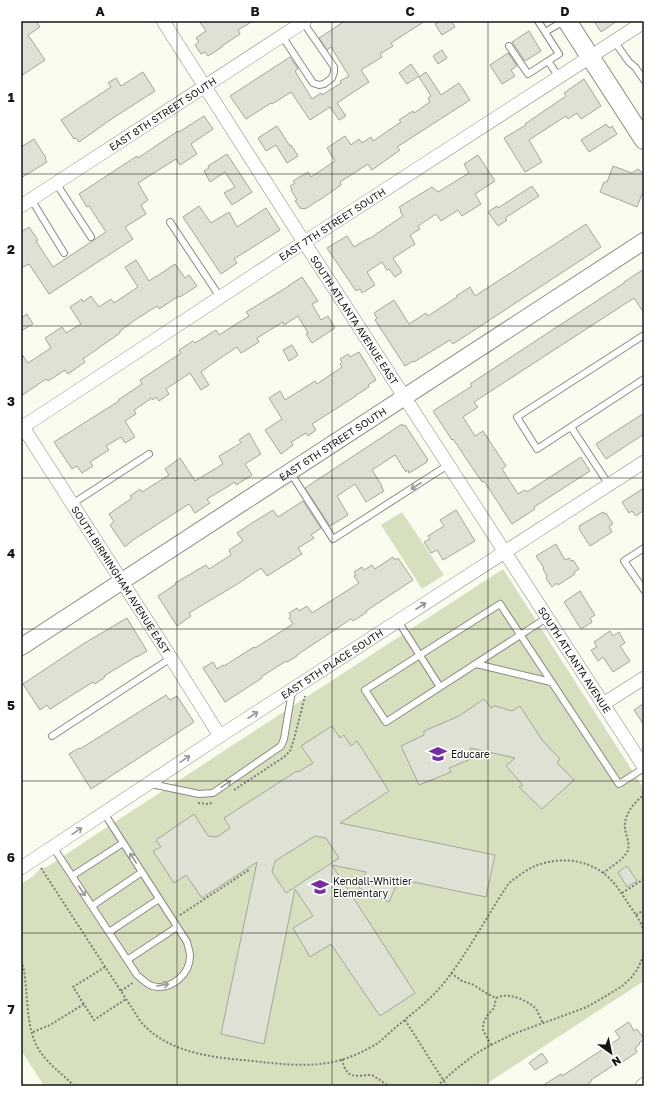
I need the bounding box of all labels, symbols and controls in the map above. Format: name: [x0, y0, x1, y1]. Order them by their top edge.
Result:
text: A: [95, 3, 105, 19]
text: B: [250, 3, 260, 19]
text: C: [405, 3, 415, 19]
text: D: [560, 3, 570, 19]
street label: EAST 8TH STREET SOUTH: [107, 74, 218, 153]
text: 1: [8, 89, 15, 105]
street label: EAST 7TH STREET SOUTH: [277, 185, 388, 263]
text: 2: [7, 241, 15, 257]
street label: SOUTH ATLANTA AVENUE EAST: [308, 253, 401, 387]
text: 3: [7, 393, 15, 409]
street label: EAST 6TH STREET SOUTH: [277, 405, 388, 483]
one-way arrow: [410, 482, 421, 490]
street label: SOUTH BIRMINGHAM AVENUE EAST: [69, 504, 173, 656]
text: 4: [7, 545, 15, 561]
one-way arrow: [415, 602, 427, 610]
street label: SOUTH ATLANTA AVENUE: [536, 605, 613, 715]
street label: EAST 5TH PLACE SOUTH: [279, 626, 385, 701]
text: 5: [7, 697, 15, 713]
one-way arrow: [247, 711, 258, 719]
school or university icon: Educare: [428, 744, 448, 764]
place label: Educare: [451, 748, 490, 760]
one-way arrow: [179, 755, 190, 763]
one-way arrow: [220, 780, 231, 788]
one-way arrow: [71, 827, 82, 835]
text: 6: [7, 849, 15, 865]
one-way arrow: [129, 853, 137, 864]
place label: Kendall-Whittier Elementary: [333, 875, 412, 899]
school or university icon: Kendall-Whittier Elementary: [310, 877, 330, 897]
one-way arrow: [78, 885, 86, 896]
one-way arrow: [156, 981, 169, 989]
text: 7: [7, 1001, 15, 1017]
north arrow: [591, 1033, 631, 1073]
text: N: [610, 1054, 624, 1070]

